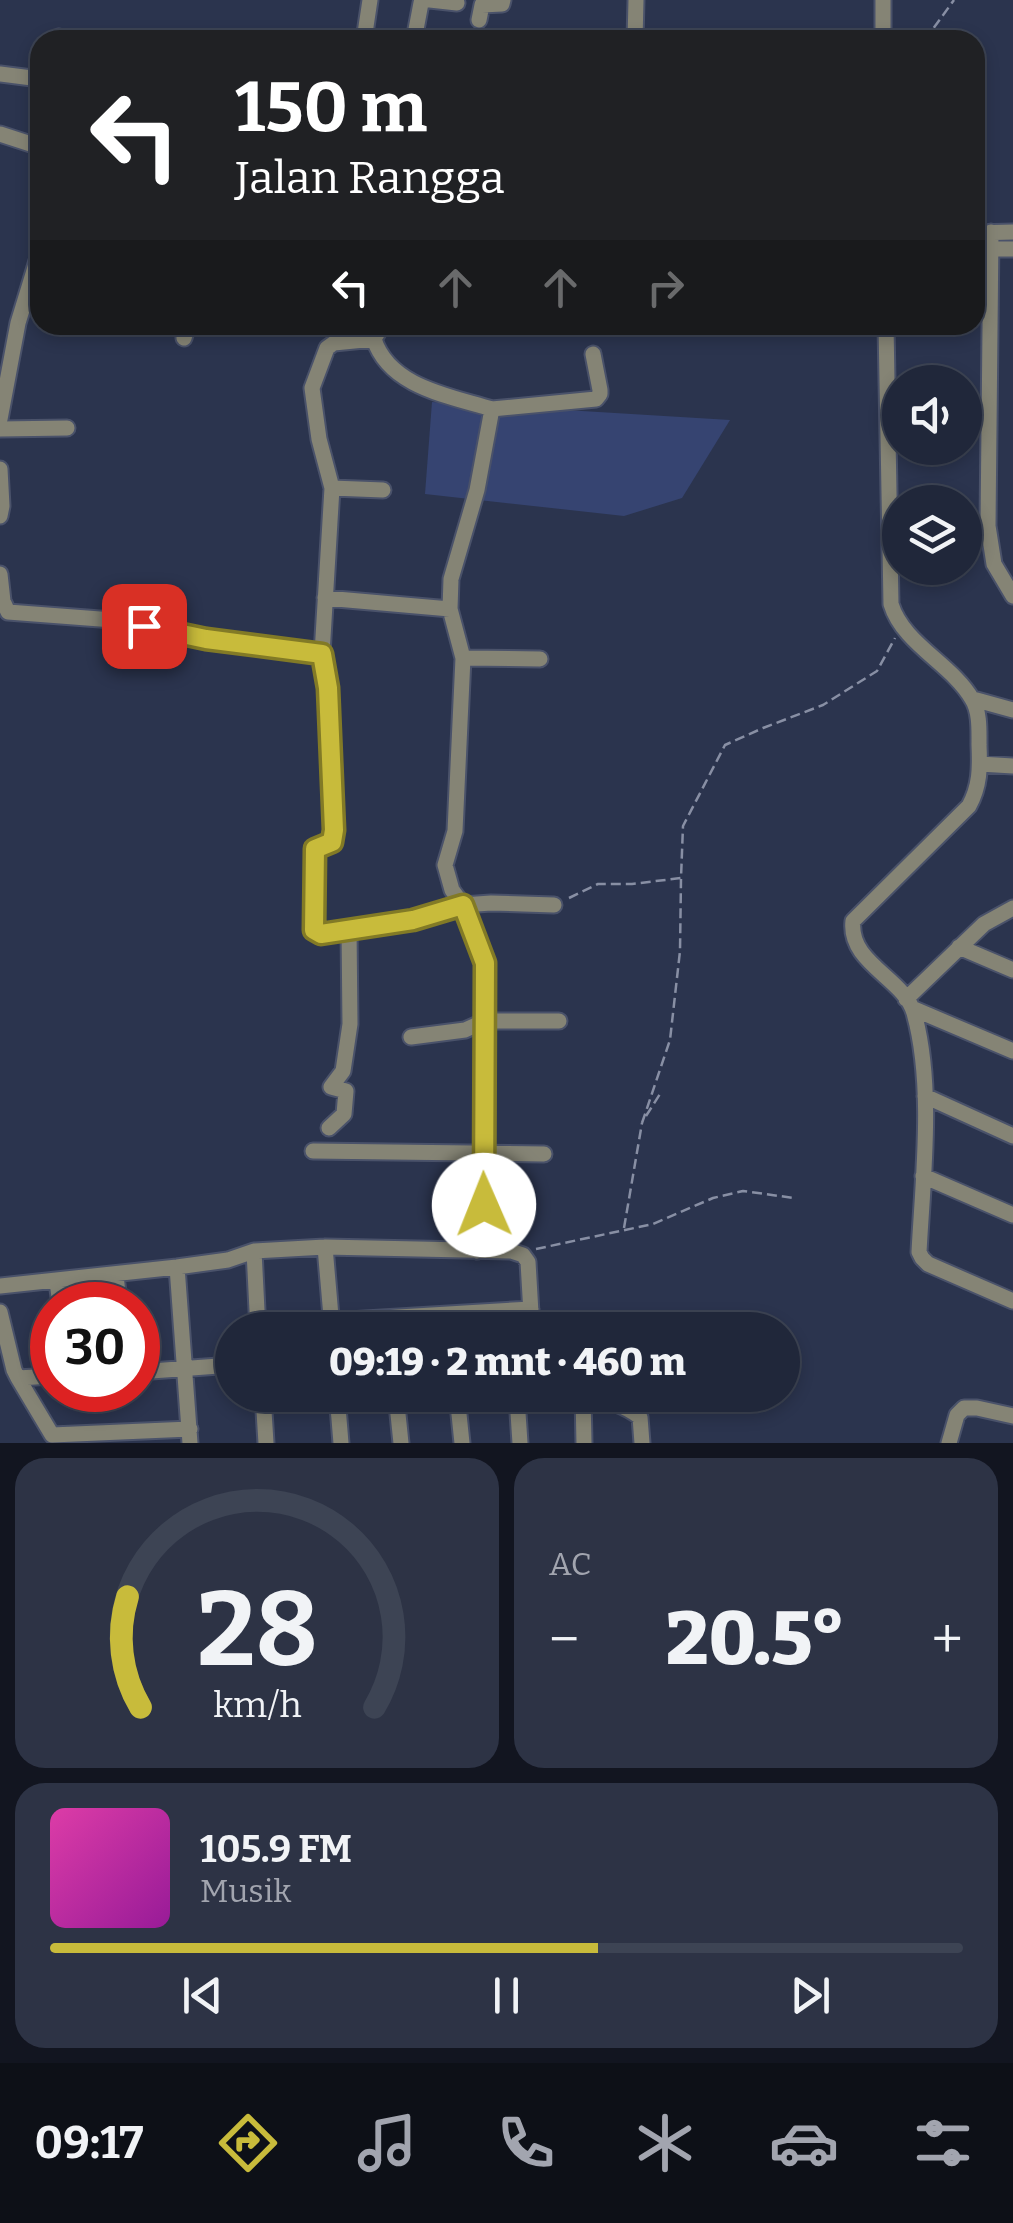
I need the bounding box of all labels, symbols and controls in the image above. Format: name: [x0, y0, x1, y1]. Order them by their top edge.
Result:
text: 150 m: [235, 66, 427, 150]
icon: left: [70, 70, 200, 200]
text: Jalan Rangga: [235, 151, 505, 205]
icon: left: [323, 260, 378, 315]
icon: ahead: [428, 260, 483, 315]
icon: ahead: [533, 260, 588, 315]
icon: right: [638, 260, 693, 315]
map controls: [882, 365, 982, 585]
button: sound: [882, 365, 982, 465]
button: layers: [882, 485, 982, 585]
pin: [102, 584, 187, 669]
icon: arrive: [117, 599, 172, 654]
position arrow: [432, 1153, 536, 1257]
speed limit sign: 30: [30, 1282, 160, 1412]
text: 09:19 · 2 mnt · 460 m: [329, 1339, 686, 1385]
text: AC: [549, 1545, 592, 1583]
text: 28: [196, 1568, 318, 1693]
text: 20.5°: [666, 1594, 845, 1684]
text: −: [549, 1607, 579, 1673]
text: +: [932, 1607, 963, 1673]
text: km/h: [213, 1684, 301, 1726]
text: 105.9 FM: [200, 1826, 352, 1872]
text: Musik: [200, 1872, 291, 1910]
icon: previous: [175, 1968, 230, 2023]
icon: pause: [479, 1968, 534, 2023]
icon: next: [783, 1968, 838, 2023]
icon: directions: [213, 2108, 283, 2178]
icon: music: [352, 2108, 422, 2178]
icon: phone: [491, 2108, 561, 2178]
icon: climate: [630, 2108, 700, 2178]
icon: car: [769, 2108, 839, 2178]
icon: filters: [908, 2108, 978, 2178]
text: 09:17: [35, 2116, 143, 2170]

